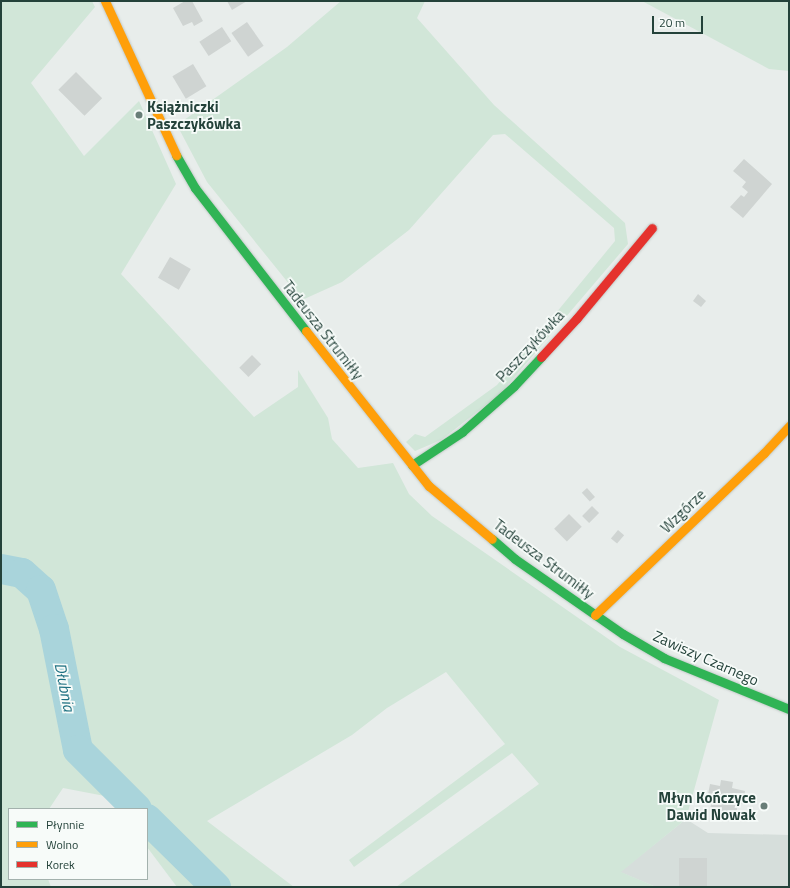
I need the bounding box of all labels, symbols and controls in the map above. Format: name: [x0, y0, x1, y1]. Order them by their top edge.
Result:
scale bar: [654, 8, 705, 34]
text: 20 m: [659, 13, 685, 32]
place label: Książniczki Paszczykówka: [147, 97, 241, 132]
marker: Książniczki Paszczykówka: [134, 110, 144, 120]
street label: Tadeusza Strumiłły: [279, 277, 367, 383]
street label: Paszczykówka: [492, 306, 568, 386]
street label: Wzgórze: [657, 485, 709, 537]
street label: Tadeusza Strumiłły: [490, 515, 598, 603]
street label: Zawiszy Czarnego: [650, 627, 762, 689]
water label: Dłubnia: [51, 661, 79, 713]
place label: Młyn Kończyce Dawid Nowak: [658, 788, 756, 823]
marker: Młyn Kończyce Dawid Nowak: [759, 801, 769, 811]
legend: [8, 808, 148, 880]
text: Płynnie: [46, 815, 84, 834]
text: Wolno: [46, 835, 78, 854]
text: Korek: [46, 855, 75, 874]

